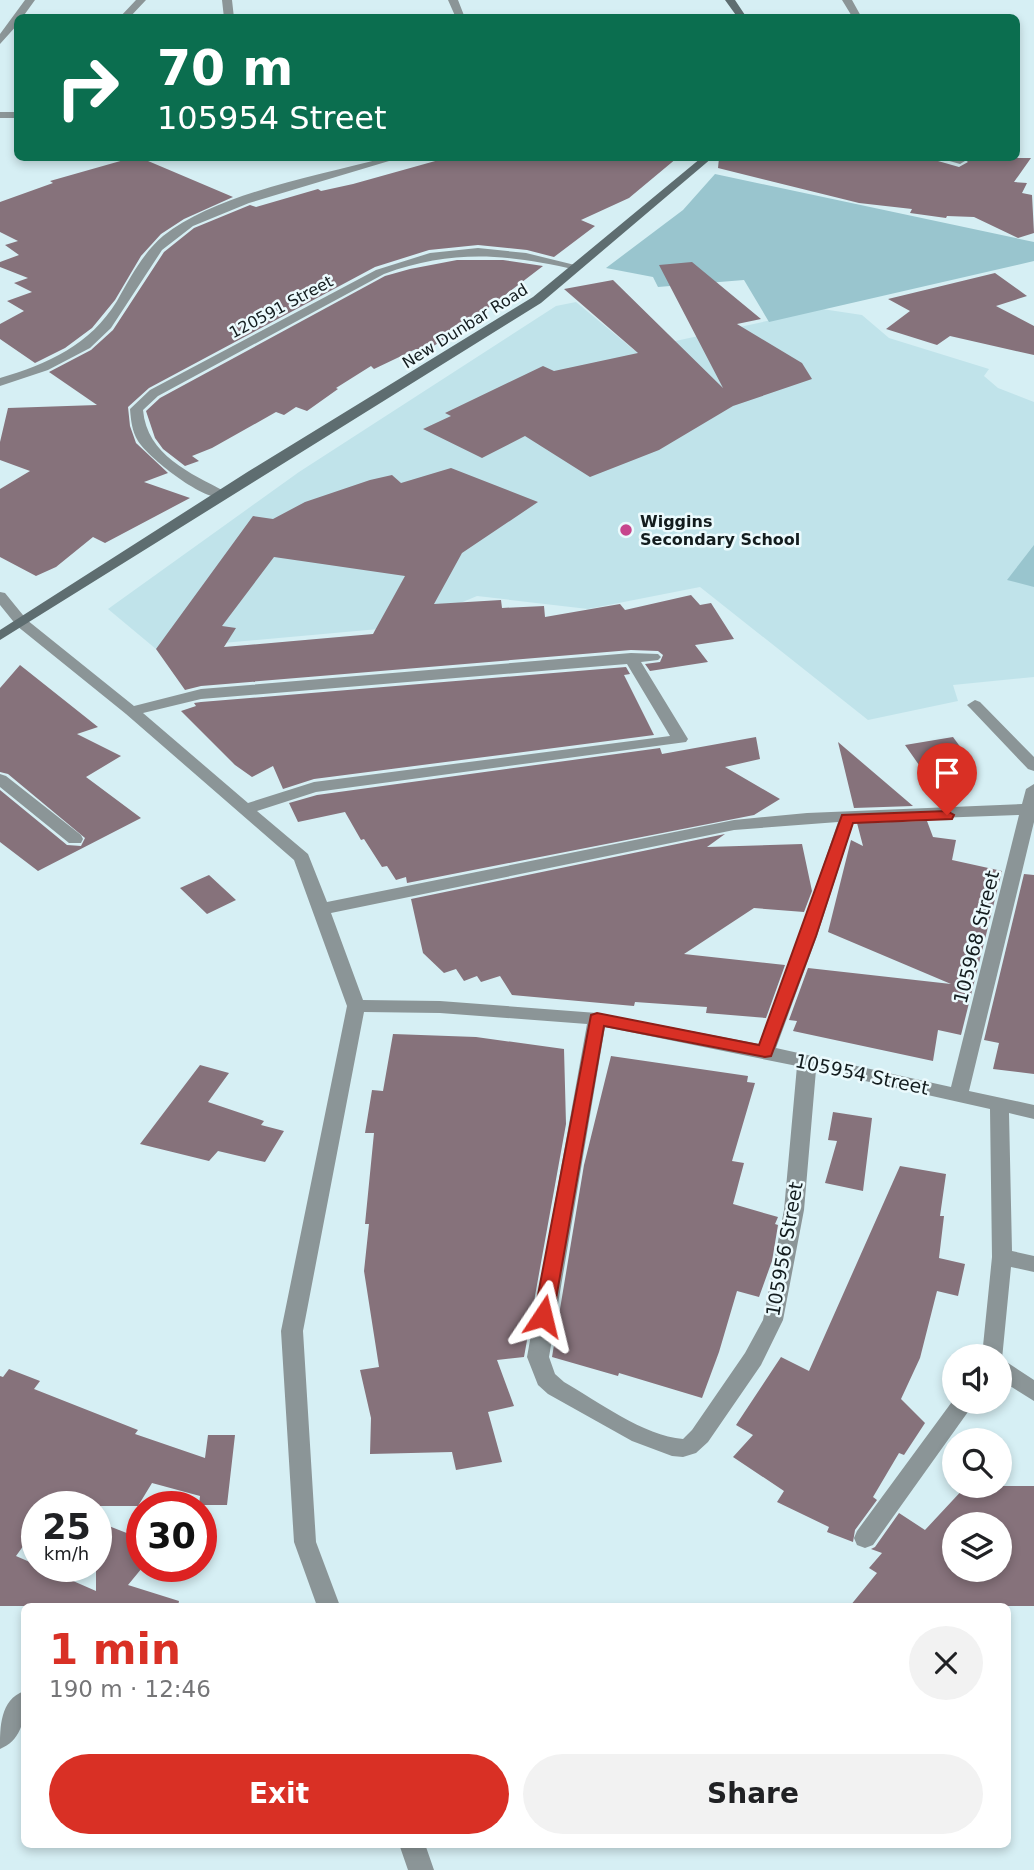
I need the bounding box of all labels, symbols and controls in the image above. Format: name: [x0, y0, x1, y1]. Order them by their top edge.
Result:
text: 70 m: [157, 40, 293, 97]
icon: right: [42, 42, 133, 133]
text: 105954 Street: [157, 99, 387, 137]
street label: 120591 Street: [226, 272, 336, 342]
street label: New Dunbar Road: [399, 280, 531, 372]
place label: Wiggins Secondary School: [640, 512, 800, 549]
marker: Wiggins Secondary School: [618, 522, 634, 538]
pin: [917, 743, 977, 815]
icon: arrive: [928, 754, 966, 792]
street label: 105968 Street: [949, 868, 1003, 1006]
street label: 105954 Street: [793, 1049, 931, 1099]
street label: 105956 Street: [761, 1180, 807, 1318]
position arrow: [506, 1279, 580, 1353]
map controls: [942, 1344, 1012, 1582]
button: sound: [942, 1344, 1012, 1414]
button: search: [942, 1428, 1012, 1498]
speed limit sign: 30: [126, 1491, 217, 1582]
text: 25: [42, 1507, 91, 1547]
button: layers: [942, 1512, 1012, 1582]
text: km/h: [44, 1543, 89, 1564]
text: 1 min: [49, 1625, 181, 1674]
button: close: [909, 1626, 983, 1700]
text: 190 m · 12:46: [49, 1676, 211, 1702]
button: Exit: [49, 1754, 509, 1834]
button: Share: [523, 1754, 983, 1834]

